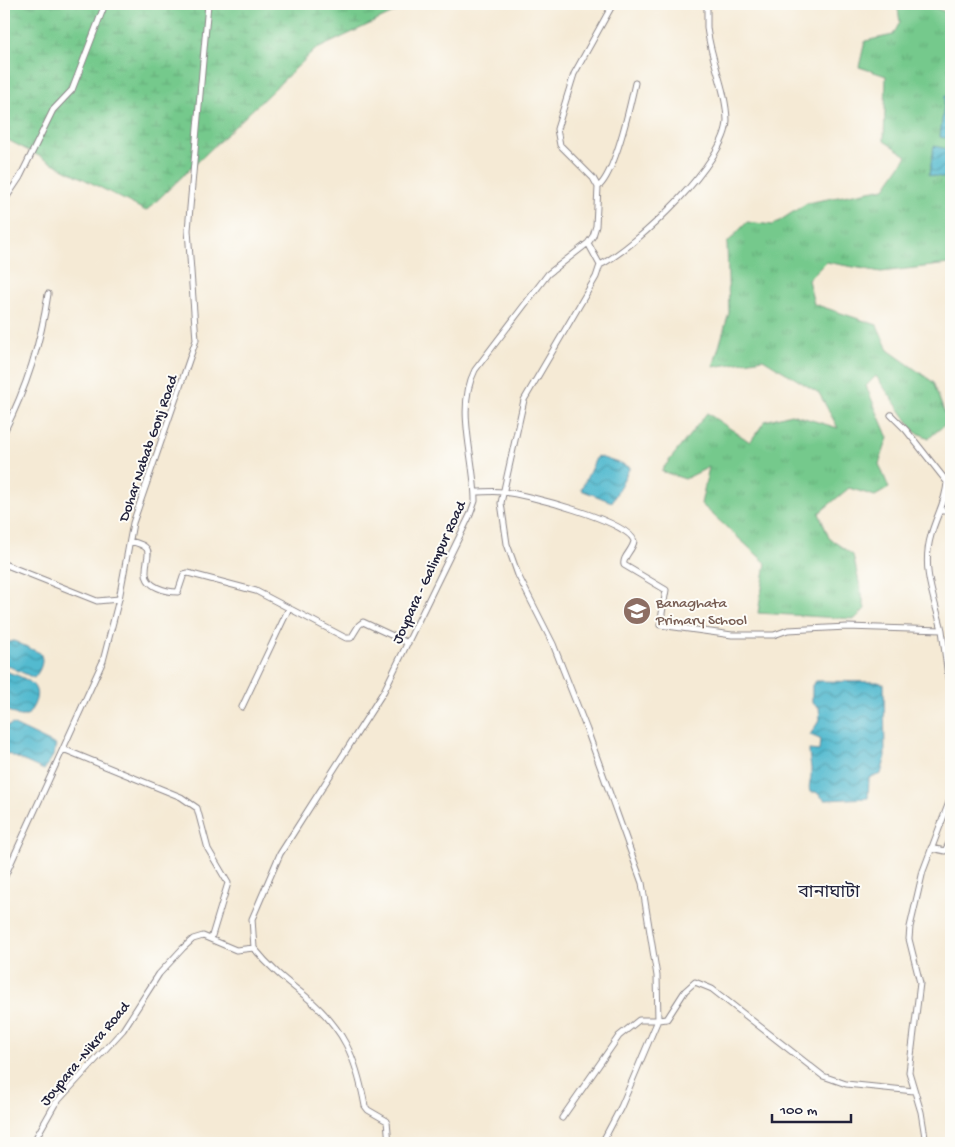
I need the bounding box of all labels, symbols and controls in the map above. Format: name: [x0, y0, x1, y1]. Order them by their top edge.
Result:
street label: Dohar Nabab Gonj Road: [115, 372, 183, 525]
street label: Joypara - Galimpur Road: [389, 498, 471, 647]
place label: Banaghata Primary School: [655, 595, 747, 630]
school or university icon: Banaghata Primary School: [622, 596, 652, 626]
district label: বানাঘাটা: [797, 881, 860, 904]
street label: Joypara -Nikra Road: [37, 998, 135, 1110]
scale bar: [772, 1092, 851, 1124]
text: 100 m: [779, 1102, 818, 1120]

